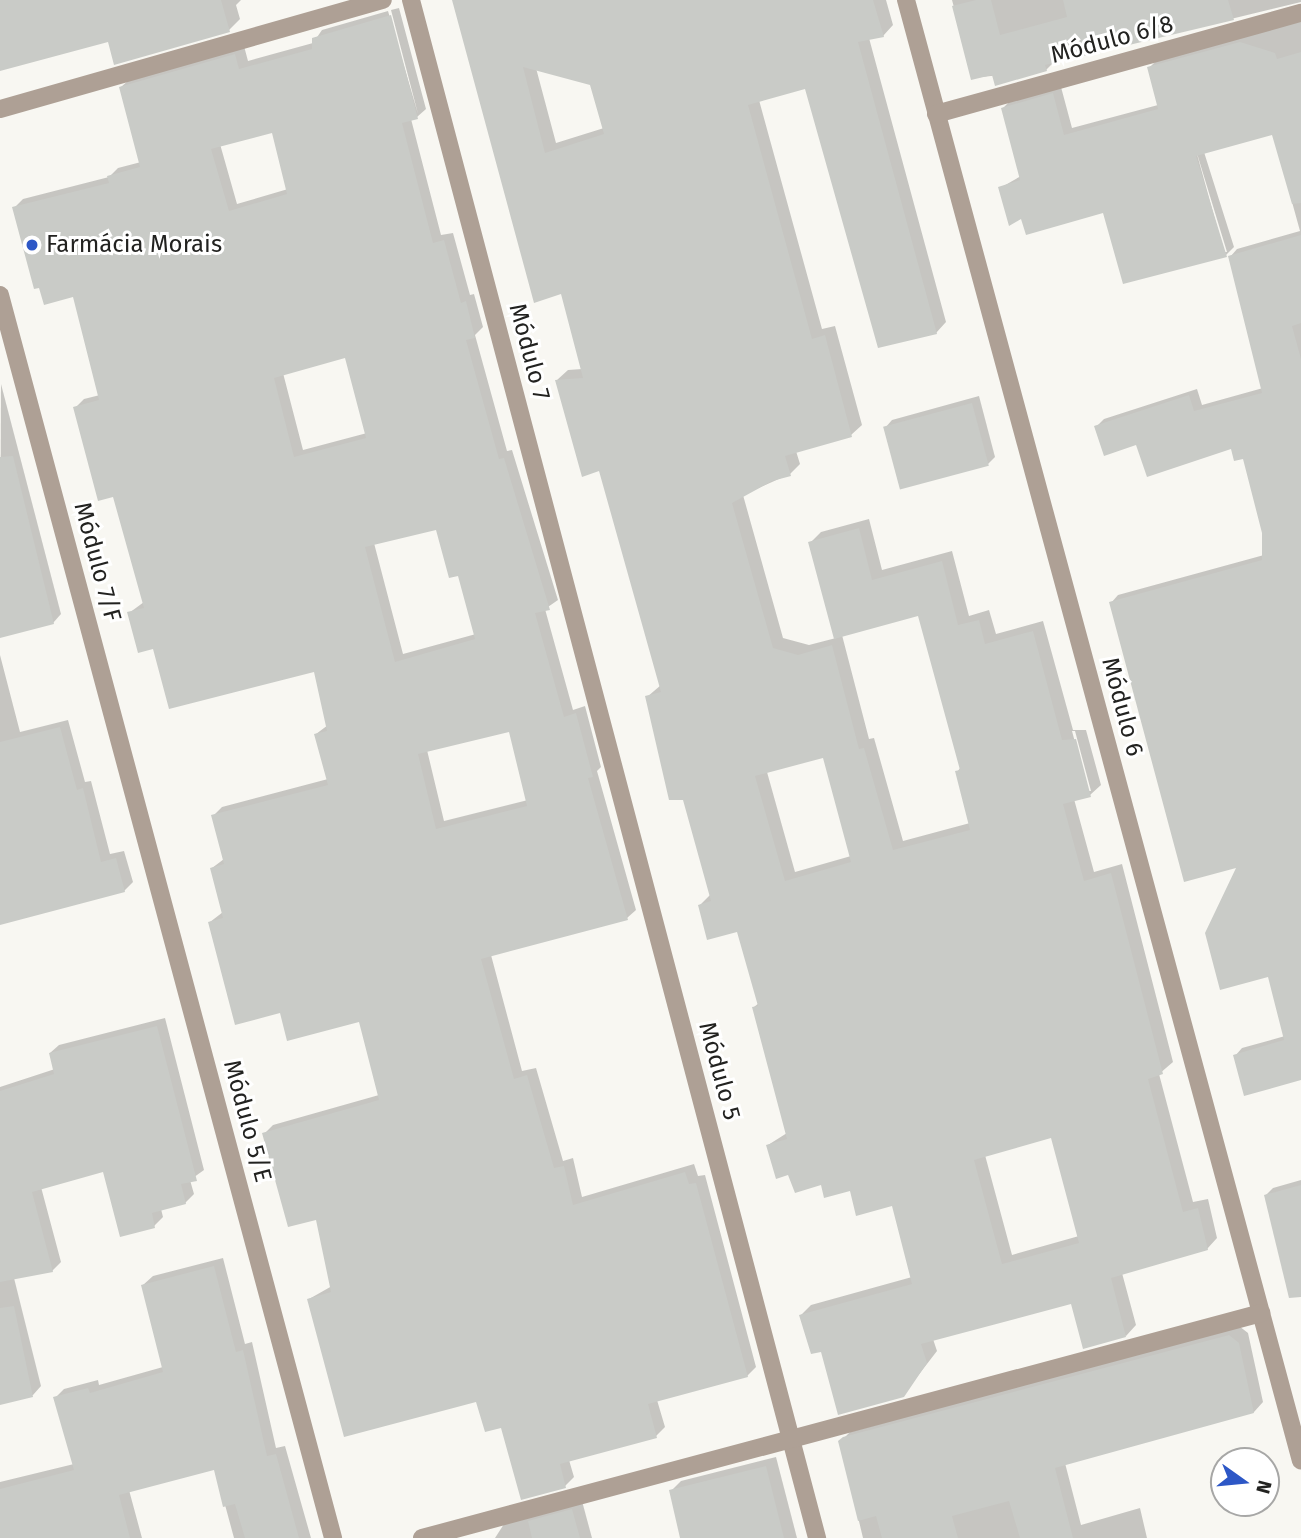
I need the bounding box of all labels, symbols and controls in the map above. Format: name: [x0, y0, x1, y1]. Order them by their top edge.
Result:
street label: Módulo 6/8: [1048, 10, 1176, 70]
place label: Farmácia Morais: [46, 231, 222, 259]
marker: Farmácia Morais: [24, 237, 40, 253]
street label: Módulo 7: [502, 300, 556, 404]
street label: Módulo 7/F: [67, 499, 127, 625]
street label: Módulo 6: [1095, 654, 1149, 760]
street label: Módulo 5: [692, 1019, 746, 1123]
street label: Módulo 5/E: [217, 1057, 277, 1185]
north arrow: [1210, 1447, 1280, 1517]
text: N: [1251, 1478, 1277, 1496]

